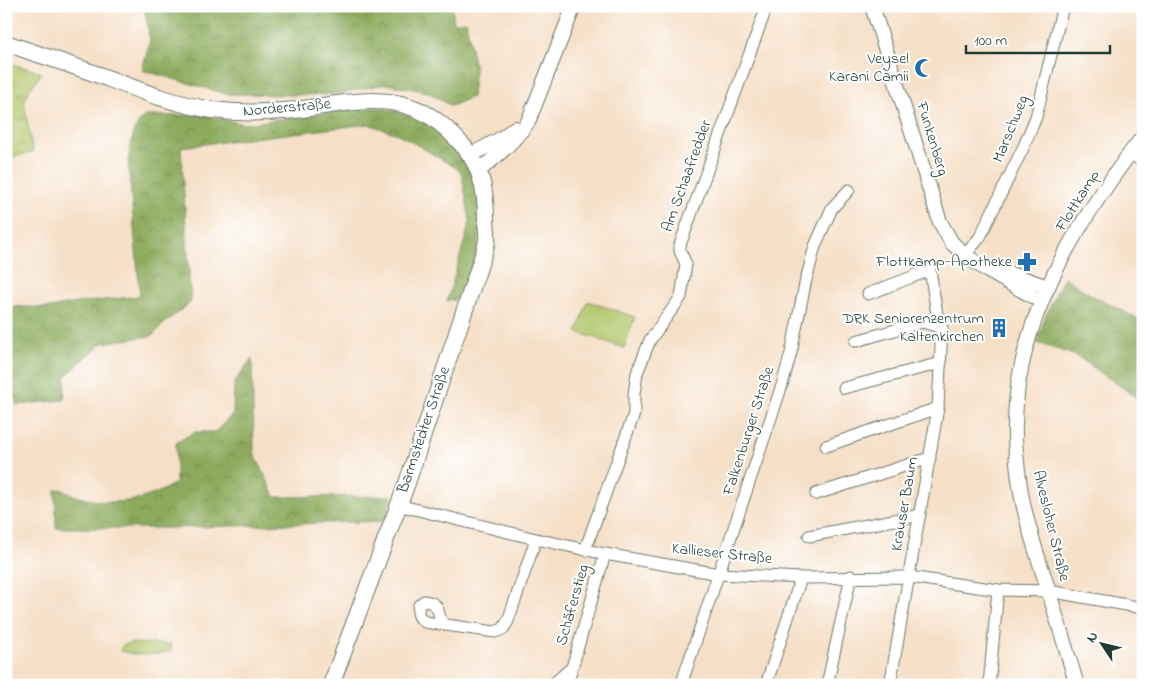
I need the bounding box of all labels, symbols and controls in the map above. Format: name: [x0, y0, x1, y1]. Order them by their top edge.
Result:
scale bar: [966, 22, 1110, 54]
text: 100 m: [974, 30, 1007, 52]
place label: Veysel Karani Camii: [829, 47, 909, 89]
mosque icon: Veysel Karani Camii: [913, 57, 935, 79]
street label: Norderstraße: [242, 92, 333, 124]
street label: Marschweg: [987, 92, 1035, 166]
street label: Funkenberg: [909, 98, 955, 179]
street label: Am Schaafredder: [656, 117, 718, 235]
street label: Flottkamp: [1049, 165, 1107, 237]
place label: Flottkamp-Apotheke: [875, 250, 1013, 274]
pharmacy icon: Flottkamp-Apotheke: [1016, 251, 1038, 273]
place label: DRK Seniorenzentrum Kaltenkirchen: [841, 307, 984, 349]
building icon: DRK Seniorenzentrum Kaltenkirchen: [988, 317, 1010, 339]
street label: Barmstedter Straße: [391, 363, 457, 498]
street label: Falkenburger Straße: [717, 363, 781, 500]
street label: Krauser Baum: [885, 455, 925, 553]
street label: Alvesloher Straße: [1026, 468, 1077, 585]
street label: Kallieser Straße: [671, 537, 774, 571]
street label: Schäferstieg: [550, 562, 596, 648]
north arrow: [1076, 618, 1126, 668]
text: N: [1081, 628, 1104, 647]

